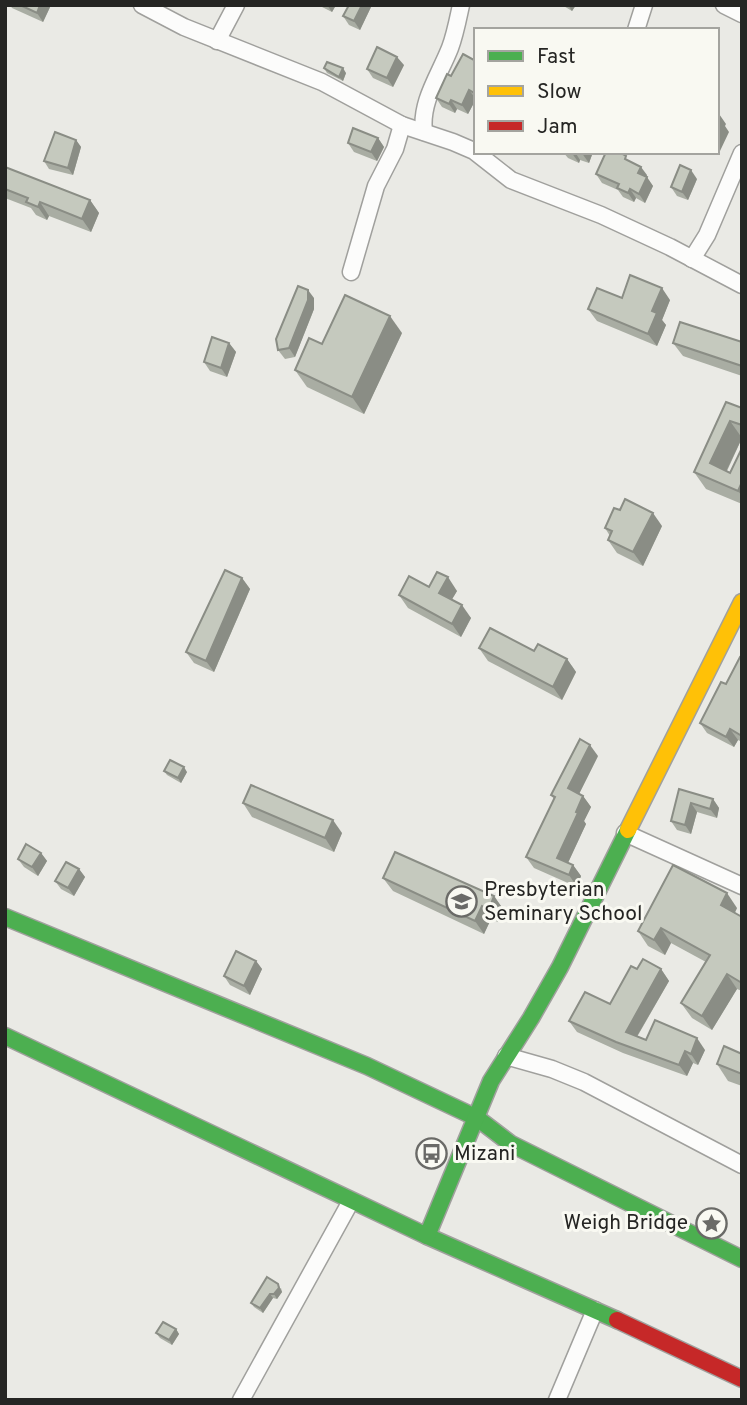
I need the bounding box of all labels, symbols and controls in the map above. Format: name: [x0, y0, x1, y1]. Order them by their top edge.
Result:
legend: [474, 28, 719, 154]
text: Fast: [537, 44, 576, 71]
text: Slow: [537, 79, 582, 106]
text: Jam: [537, 114, 578, 141]
place label: Presbyterian Seminary School: [484, 877, 643, 928]
school or university icon: Presbyterian Seminary School: [444, 885, 478, 919]
bus stop icon: Mizani: [414, 1137, 448, 1171]
place label: Mizani: [454, 1141, 515, 1168]
place icon: Weigh Bridge: [694, 1206, 728, 1240]
place label: Weigh Bridge: [564, 1210, 688, 1237]

